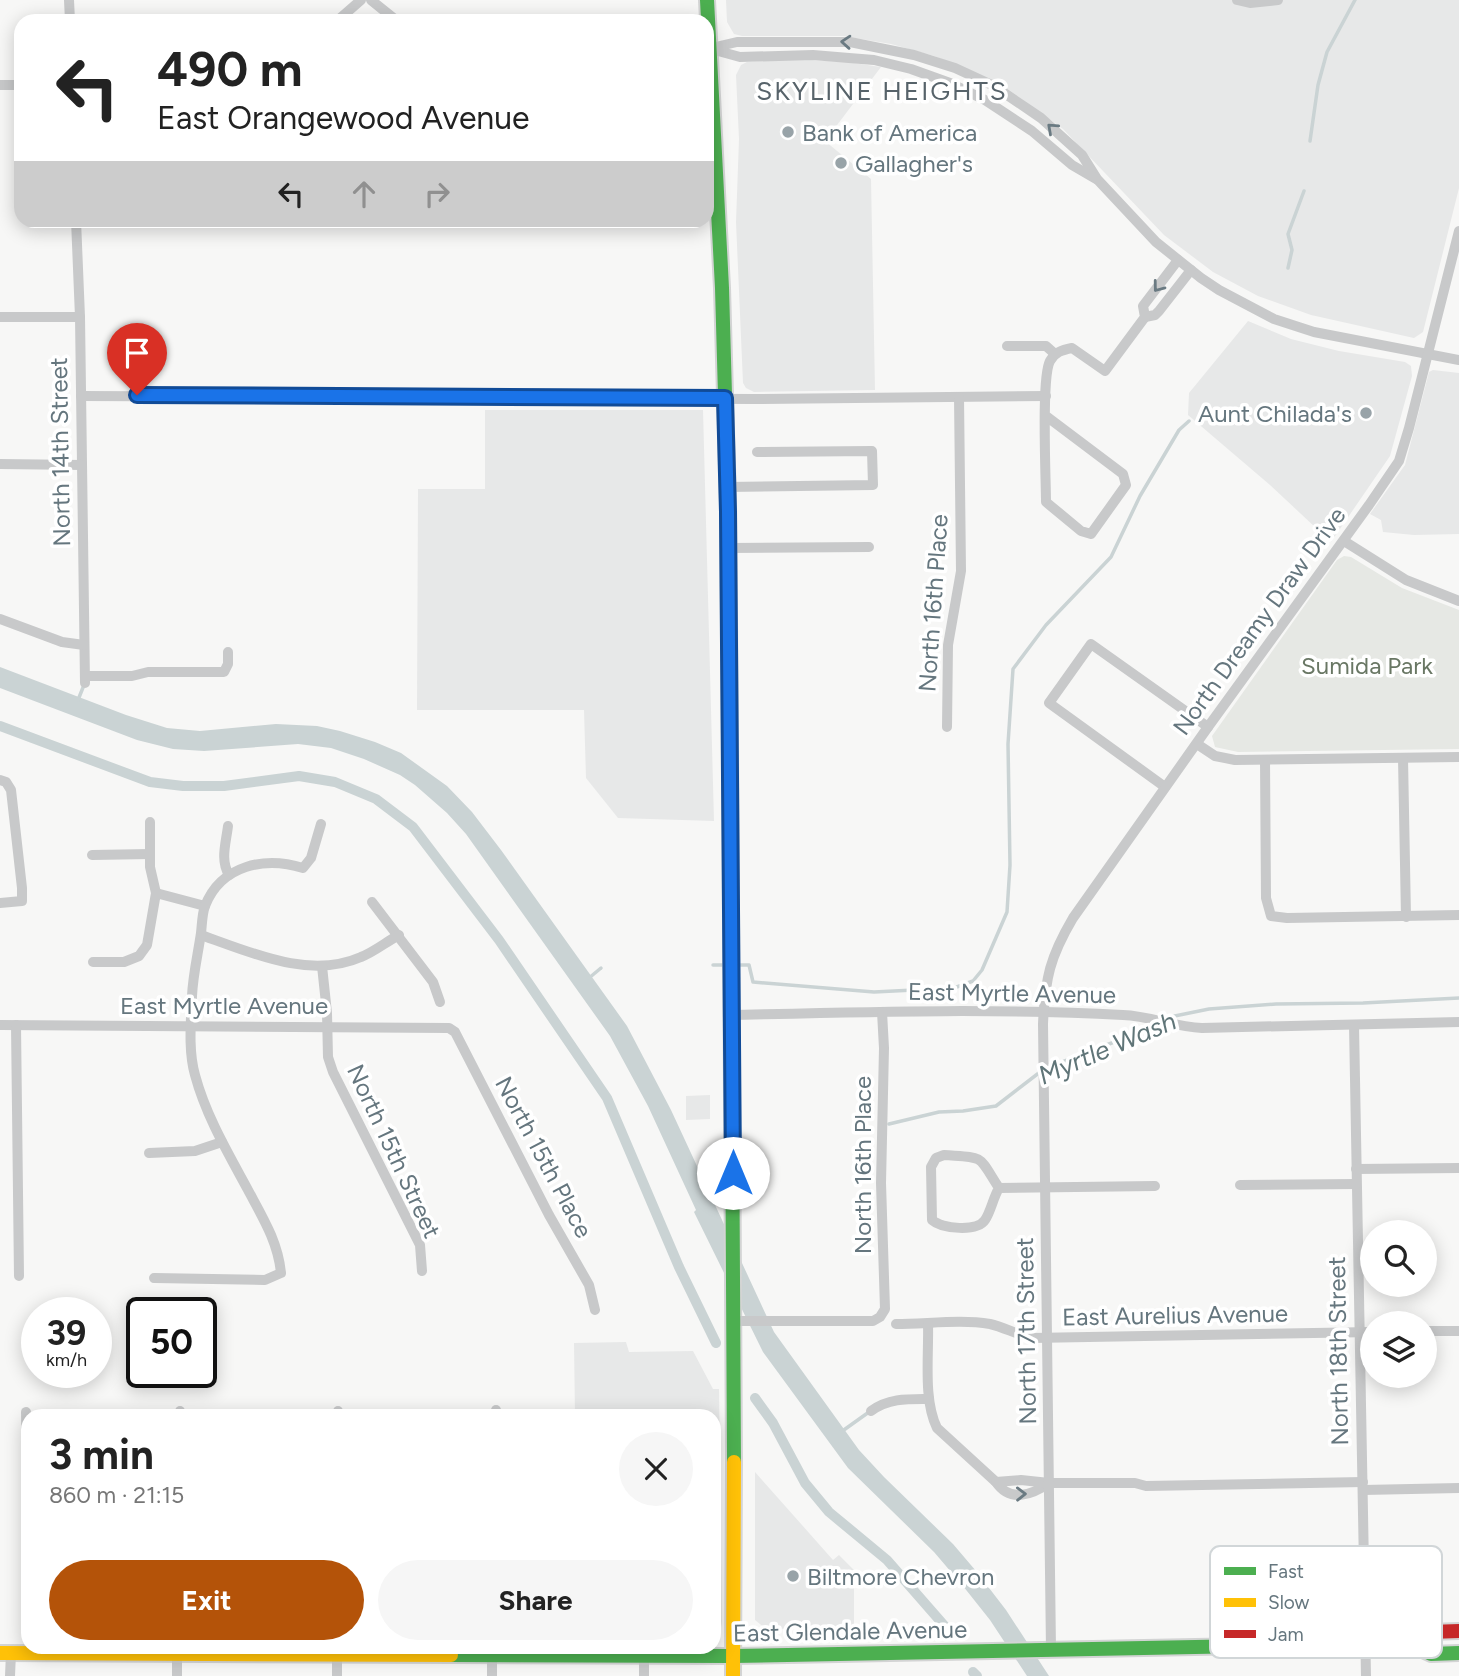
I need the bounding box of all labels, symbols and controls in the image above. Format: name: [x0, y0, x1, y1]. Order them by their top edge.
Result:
one-way arrow: [840, 35, 851, 50]
text: 490 m: [157, 39, 303, 98]
icon: left: [42, 42, 133, 133]
district label: SKYLINE HEIGHTS: [756, 75, 1008, 107]
text: East Orangewood Avenue: [157, 99, 530, 137]
place label: Bank of America: [802, 118, 977, 147]
marker: Bank of America: [780, 124, 796, 140]
one-way arrow: [1047, 124, 1060, 136]
place label: Gallagher's: [855, 149, 973, 178]
marker: Gallagher's: [833, 155, 849, 171]
icon: left: [272, 175, 310, 213]
icon: ahead: [345, 175, 383, 213]
icon: right: [418, 175, 456, 213]
one-way arrow: [1153, 280, 1166, 292]
pin: [107, 323, 167, 395]
icon: arrive: [118, 334, 156, 372]
street label: North 14th Street: [44, 357, 76, 547]
place label: Aunt Chilada's: [1198, 399, 1352, 428]
marker: Aunt Chilada's: [1358, 405, 1374, 421]
street label: North Dreamy Draw Drive: [1167, 501, 1351, 741]
street label: North 16th Place: [912, 513, 954, 693]
park label: Sumida Park: [1301, 651, 1433, 680]
street label: East Myrtle Avenue: [908, 977, 1116, 1009]
street label: East Myrtle Avenue: [120, 991, 328, 1020]
water label: Myrtle Wash: [1033, 1005, 1181, 1091]
street label: North 15th Street: [341, 1060, 447, 1242]
street label: North 15th Place: [489, 1071, 599, 1243]
street label: North 16th Place: [848, 1076, 877, 1254]
position arrow: [696, 1136, 770, 1210]
map controls: [1360, 1220, 1437, 1388]
button: search: [1360, 1220, 1437, 1297]
street label: North 17th Street: [1010, 1237, 1042, 1425]
street label: North 18th Street: [1322, 1256, 1354, 1446]
speed limit sign: 50: [126, 1297, 217, 1388]
street label: East Aurelius Avenue: [1062, 1299, 1288, 1331]
button: layers: [1360, 1311, 1437, 1388]
text: 39: [47, 1312, 86, 1354]
text: km/h: [46, 1349, 87, 1371]
text: 3 min: [49, 1429, 154, 1480]
button: close: [619, 1432, 693, 1506]
text: 860 m · 21:15: [49, 1481, 184, 1509]
one-way arrow: [1016, 1486, 1027, 1501]
legend: [1210, 1546, 1442, 1658]
button: Exit: [49, 1560, 364, 1640]
button: Share: [378, 1560, 693, 1640]
text: Fast: [1268, 1560, 1304, 1583]
place label: Biltmore Chevron: [807, 1562, 994, 1591]
marker: Biltmore Chevron: [785, 1568, 801, 1584]
text: Slow: [1268, 1591, 1310, 1614]
street label: East Glendale Avenue: [733, 1614, 967, 1648]
text: Jam: [1268, 1623, 1304, 1646]

